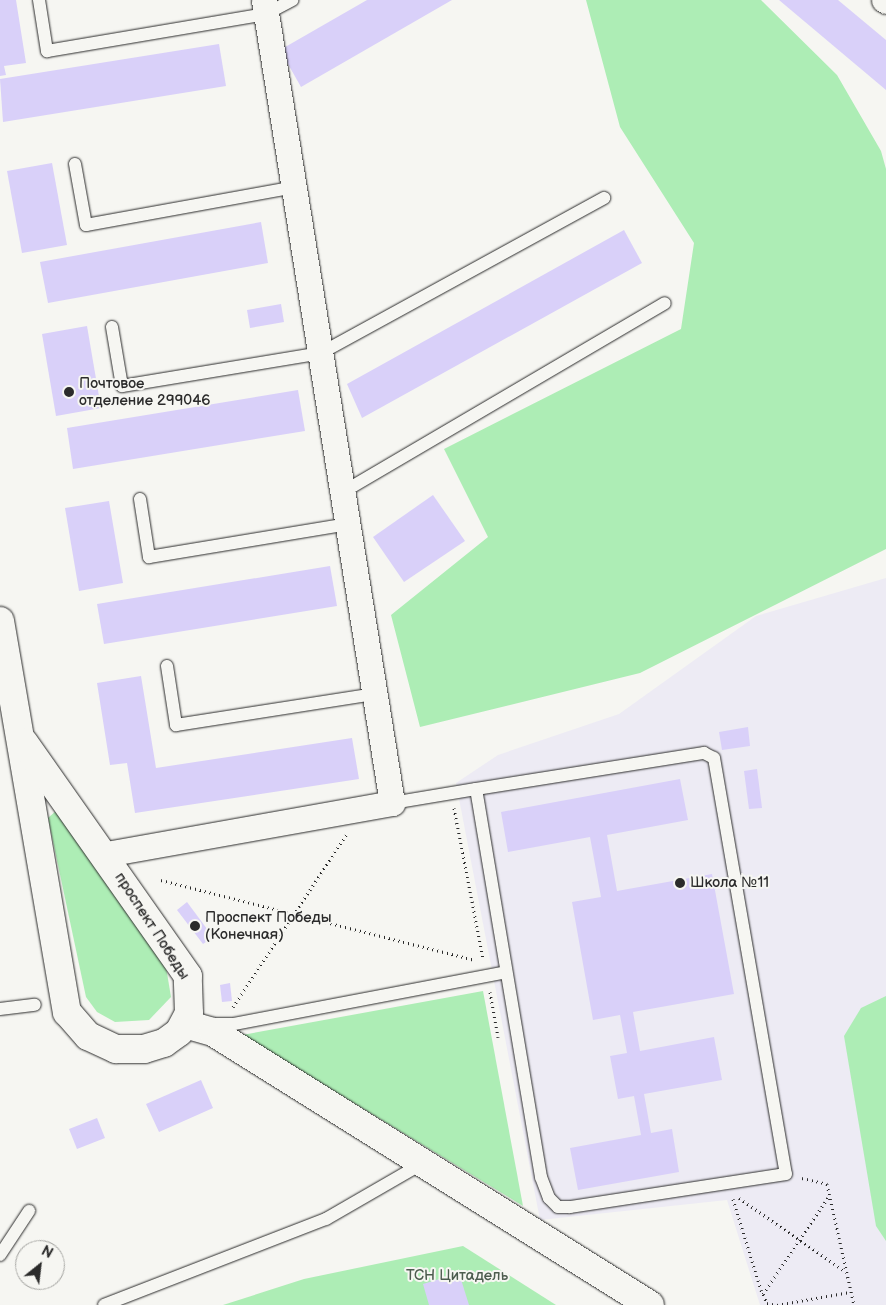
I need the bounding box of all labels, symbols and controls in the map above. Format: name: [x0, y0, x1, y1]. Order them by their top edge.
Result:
place label: Почтовое отделение 299046: [79, 374, 210, 409]
marker: Почтовое отделение 299046: [63, 386, 75, 398]
street label: проспект Победы: [111, 869, 193, 983]
place label: Школа №11: [690, 874, 769, 892]
marker: Школа №11: [674, 877, 686, 889]
place label: Проспект Победы (Конечная): [205, 908, 331, 943]
marker: Проспект Победы (Конечная): [189, 920, 201, 932]
north arrow: [15, 1240, 65, 1290]
text: N: [38, 1242, 56, 1262]
park label: ТСН Цитадель: [406, 1267, 508, 1285]

